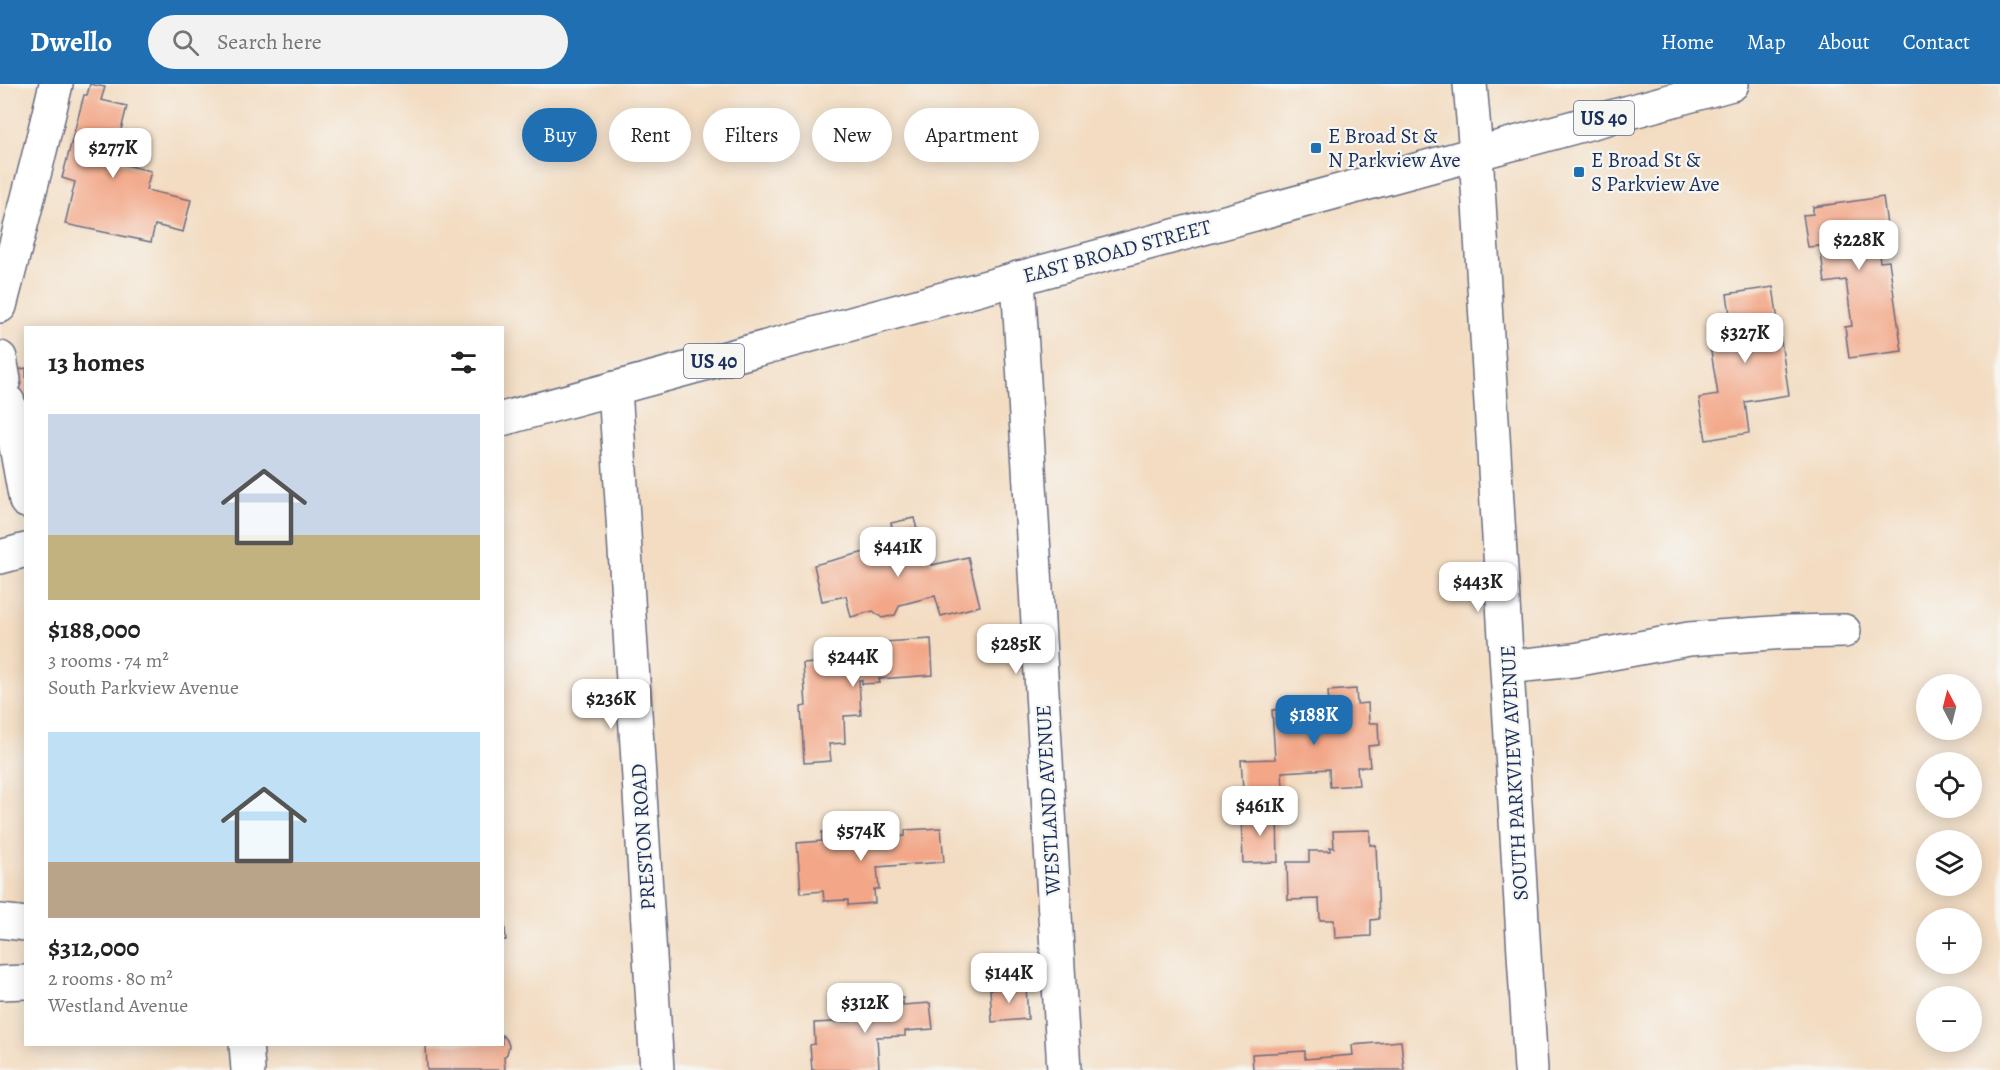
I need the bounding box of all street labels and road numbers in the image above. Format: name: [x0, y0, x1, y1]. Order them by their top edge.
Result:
road number: US 40: [1574, 101, 1634, 135]
street label: EAST BROAD STREET: [1020, 212, 1215, 290]
road number: US 40: [684, 344, 744, 378]
street label: SOUTH PARKVIEW AVENUE: [1493, 645, 1535, 901]
street label: WESTLAND AVENUE: [1029, 704, 1067, 897]
street label: PRESTON ROAD: [624, 763, 662, 911]

